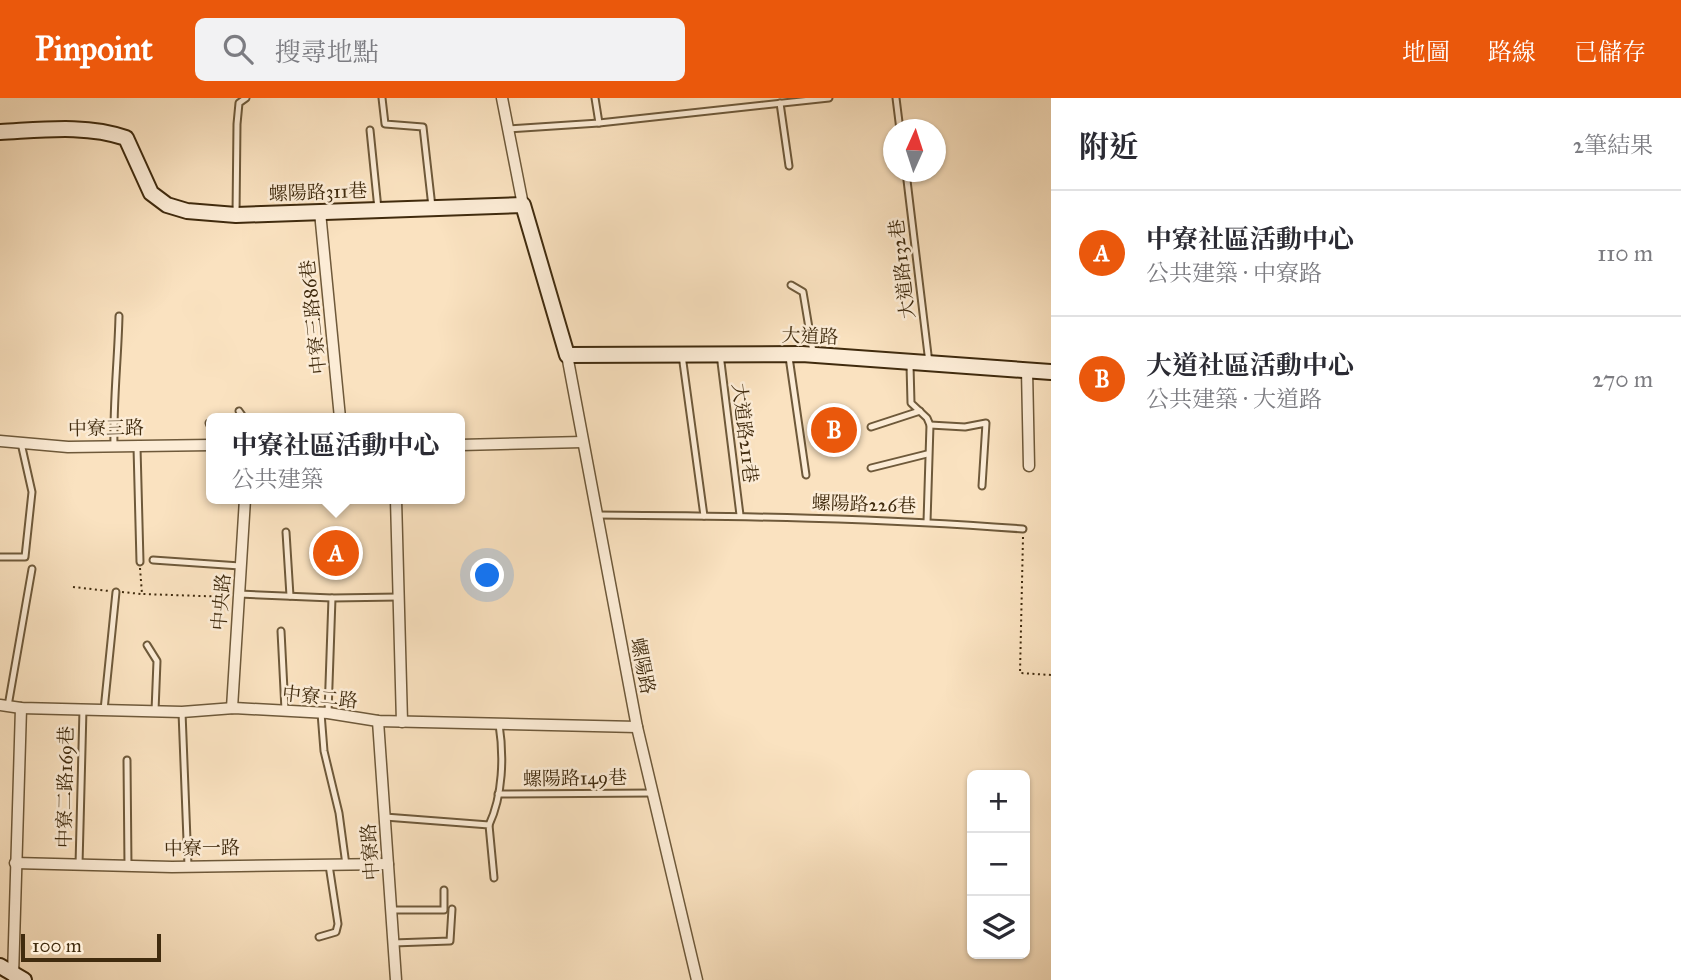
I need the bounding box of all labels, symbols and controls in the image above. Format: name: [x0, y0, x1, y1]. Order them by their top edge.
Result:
search box: [195, 18, 685, 81]
text: Pinpoint: [35, 29, 153, 69]
icon: search: [219, 30, 257, 68]
text: 搜尋地點: [275, 36, 379, 68]
text: 地圖: [1402, 37, 1450, 67]
text: 路線: [1488, 37, 1536, 67]
text: 已儲存: [1574, 37, 1646, 67]
north arrow: [883, 119, 946, 182]
text: 附近: [1079, 129, 1139, 165]
text: 2筆結果: [1573, 131, 1653, 159]
street label: 螺陽路311巷: [268, 179, 368, 205]
street label: 大道路132巷: [884, 218, 920, 320]
text: 中寮社區活動中心: [1146, 223, 1354, 255]
text: A: [1094, 239, 1110, 267]
text: 110 m: [1597, 239, 1653, 267]
street label: 中寮三路86巷: [296, 259, 330, 375]
text: 公共建築 · 中寮路: [1146, 259, 1322, 287]
street label: 大道路: [781, 324, 839, 348]
text: 大道社區活動中心: [1146, 349, 1354, 381]
text: B: [1094, 365, 1110, 393]
text: 270 m: [1592, 365, 1653, 393]
street label: 大道路211巷: [727, 382, 763, 484]
text: 公共建築 · 大道路: [1146, 385, 1322, 413]
pin: B: [811, 404, 857, 456]
popup: [206, 413, 465, 504]
street label: 中寮三路: [68, 416, 144, 440]
text: 中寮社區活動中心: [231, 429, 440, 461]
text: 公共建築: [231, 465, 323, 493]
street label: 螺陽路226巷: [811, 491, 917, 517]
pin: A: [313, 527, 359, 579]
your location: [470, 558, 504, 592]
street label: 中央路: [207, 573, 235, 631]
street label: 螺陽路: [626, 636, 660, 696]
street label: 中寮二路: [281, 682, 359, 712]
street label: 中寮二路169巷: [52, 726, 78, 848]
street label: 螺陽路149巷: [523, 766, 627, 790]
map controls: [967, 770, 1030, 959]
button: +: [967, 770, 1030, 833]
street label: 中寮路: [357, 823, 383, 881]
button: −: [967, 833, 1030, 896]
street label: 中寮一路: [164, 836, 240, 860]
button: layers: [967, 896, 1030, 959]
scale bar: [21, 931, 161, 963]
text: 100 m: [32, 934, 82, 957]

